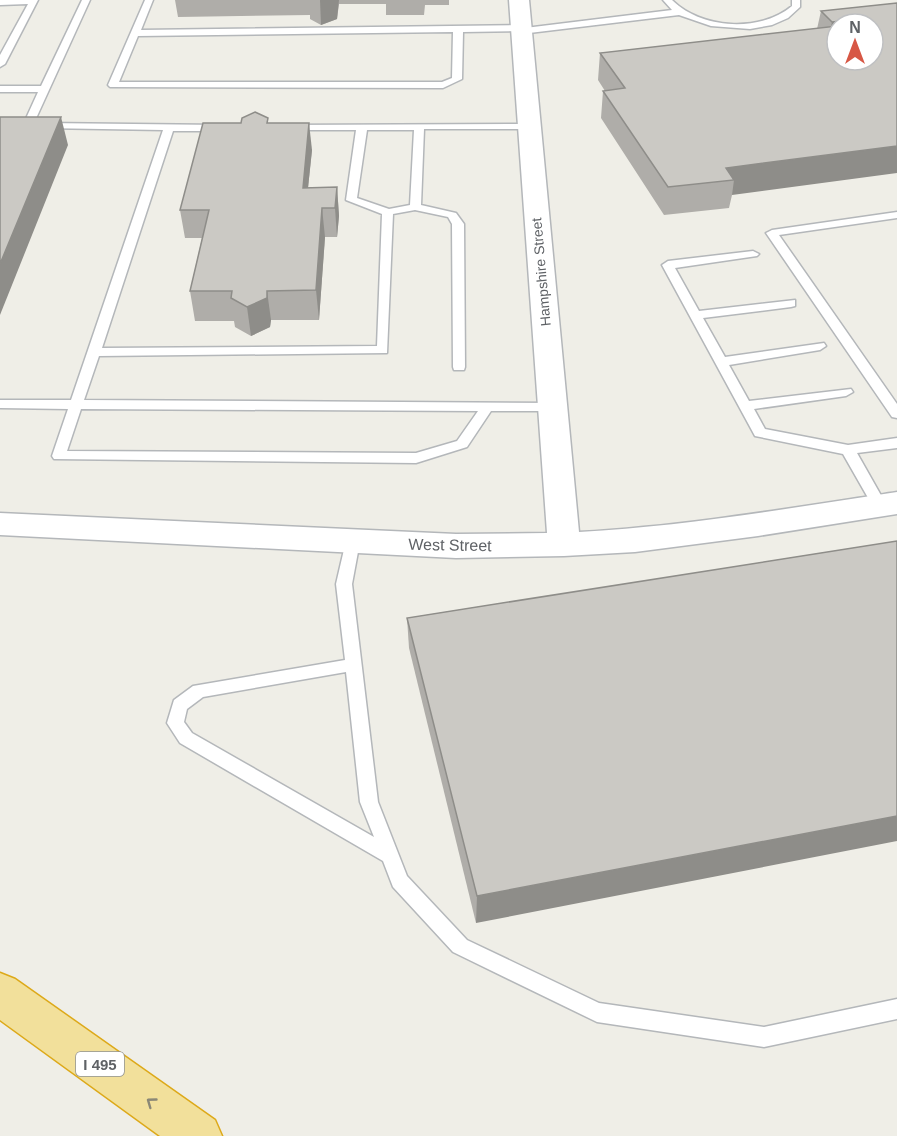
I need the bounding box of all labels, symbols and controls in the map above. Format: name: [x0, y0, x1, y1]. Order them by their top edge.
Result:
north arrow: [825, 12, 885, 72]
text: N: [849, 19, 861, 36]
street label: Hampshire Street: [528, 217, 554, 327]
street label: West Street: [408, 536, 492, 554]
road number: I 495: [76, 1052, 124, 1076]
one-way arrow: [147, 1098, 158, 1109]

